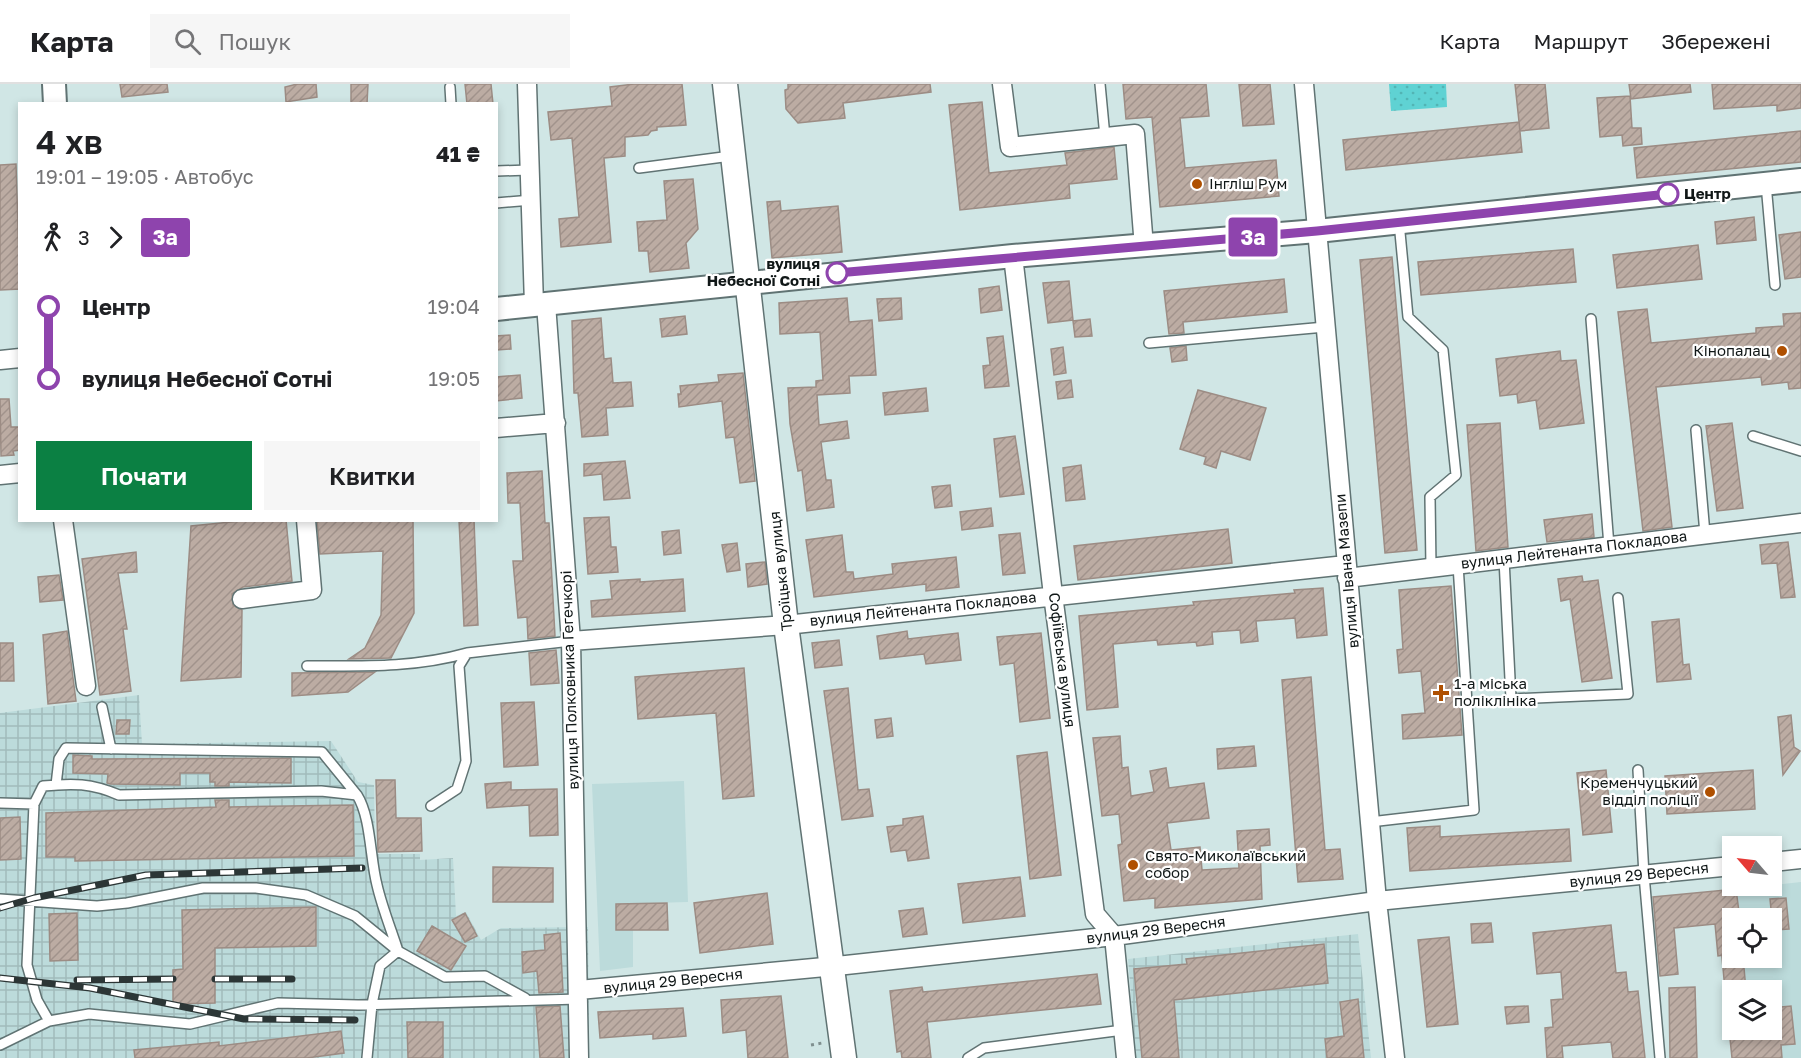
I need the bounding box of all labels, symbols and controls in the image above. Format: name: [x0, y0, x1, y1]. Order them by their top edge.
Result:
search box: [150, 14, 570, 68]
text: Карта: [30, 25, 114, 58]
icon: search: [171, 25, 204, 58]
text: Пошук: [219, 28, 291, 55]
text: Карта: [1440, 28, 1500, 54]
text: Маршрут: [1533, 28, 1628, 54]
text: Збережені: [1661, 28, 1771, 54]
text: 4 хв: [36, 122, 103, 161]
text: 41 ₴: [436, 140, 480, 167]
text: 19:01 – 19:05 · Автобус: [36, 164, 254, 188]
place label: Інгліш Рум: [1209, 174, 1287, 192]
marker: Інгліш Рум: [1190, 177, 1204, 191]
marker: Центр: [1657, 183, 1679, 205]
place label: Центр: [1684, 184, 1731, 202]
line badge: 3а: [1226, 218, 1280, 256]
icon: walk: [36, 221, 69, 254]
icon: forward: [99, 221, 132, 254]
text: 3а: [153, 224, 178, 250]
text: 3а: [1241, 224, 1266, 250]
text: 3: [78, 225, 90, 249]
place label: вулиця Небесної Сотні: [707, 254, 820, 289]
marker: вулиця Небесної Сотні: [826, 262, 848, 284]
text: Центр: [82, 293, 150, 320]
text: 19:04: [428, 294, 480, 318]
place label: Кінопалац: [1693, 341, 1770, 359]
marker: Кінопалац: [1775, 344, 1789, 358]
text: вулиця Небесної Сотні: [82, 365, 332, 392]
text: 19:05: [428, 366, 480, 390]
button: Почати: [36, 441, 252, 510]
button: Квитки: [264, 441, 480, 510]
street label: вулиця Івана Мазепи: [1330, 493, 1362, 649]
street label: Троїцька вулиця: [765, 510, 795, 632]
street label: вулиця Лейтенанта Покладова: [1460, 526, 1688, 572]
street label: вулиця Полковника Гегечкорі: [556, 570, 582, 790]
street label: вулиця Лейтенанта Покладова: [809, 587, 1037, 629]
street label: Софіївська вулиця: [1046, 591, 1080, 728]
place label: 1-а міська поліклініка: [1454, 674, 1537, 709]
marker: 1-а міська поліклініка: [1432, 684, 1450, 702]
place label: Кременчуцький відділ поліції: [1580, 773, 1699, 808]
marker: Кременчуцький відділ поліції: [1703, 785, 1717, 799]
north arrow: [1722, 836, 1782, 896]
map controls: [1722, 836, 1782, 1040]
place label: Свято-Миколаївський собор: [1145, 846, 1306, 881]
marker: Свято-Миколаївський собор: [1126, 858, 1140, 872]
street label: вулиця 29 Вересня: [1568, 858, 1709, 890]
button: locate: [1722, 908, 1782, 968]
street label: вулиця 29 Вересня: [1085, 912, 1226, 946]
street label: вулиця 29 Вересня: [602, 964, 743, 996]
button: layers: [1722, 980, 1782, 1040]

